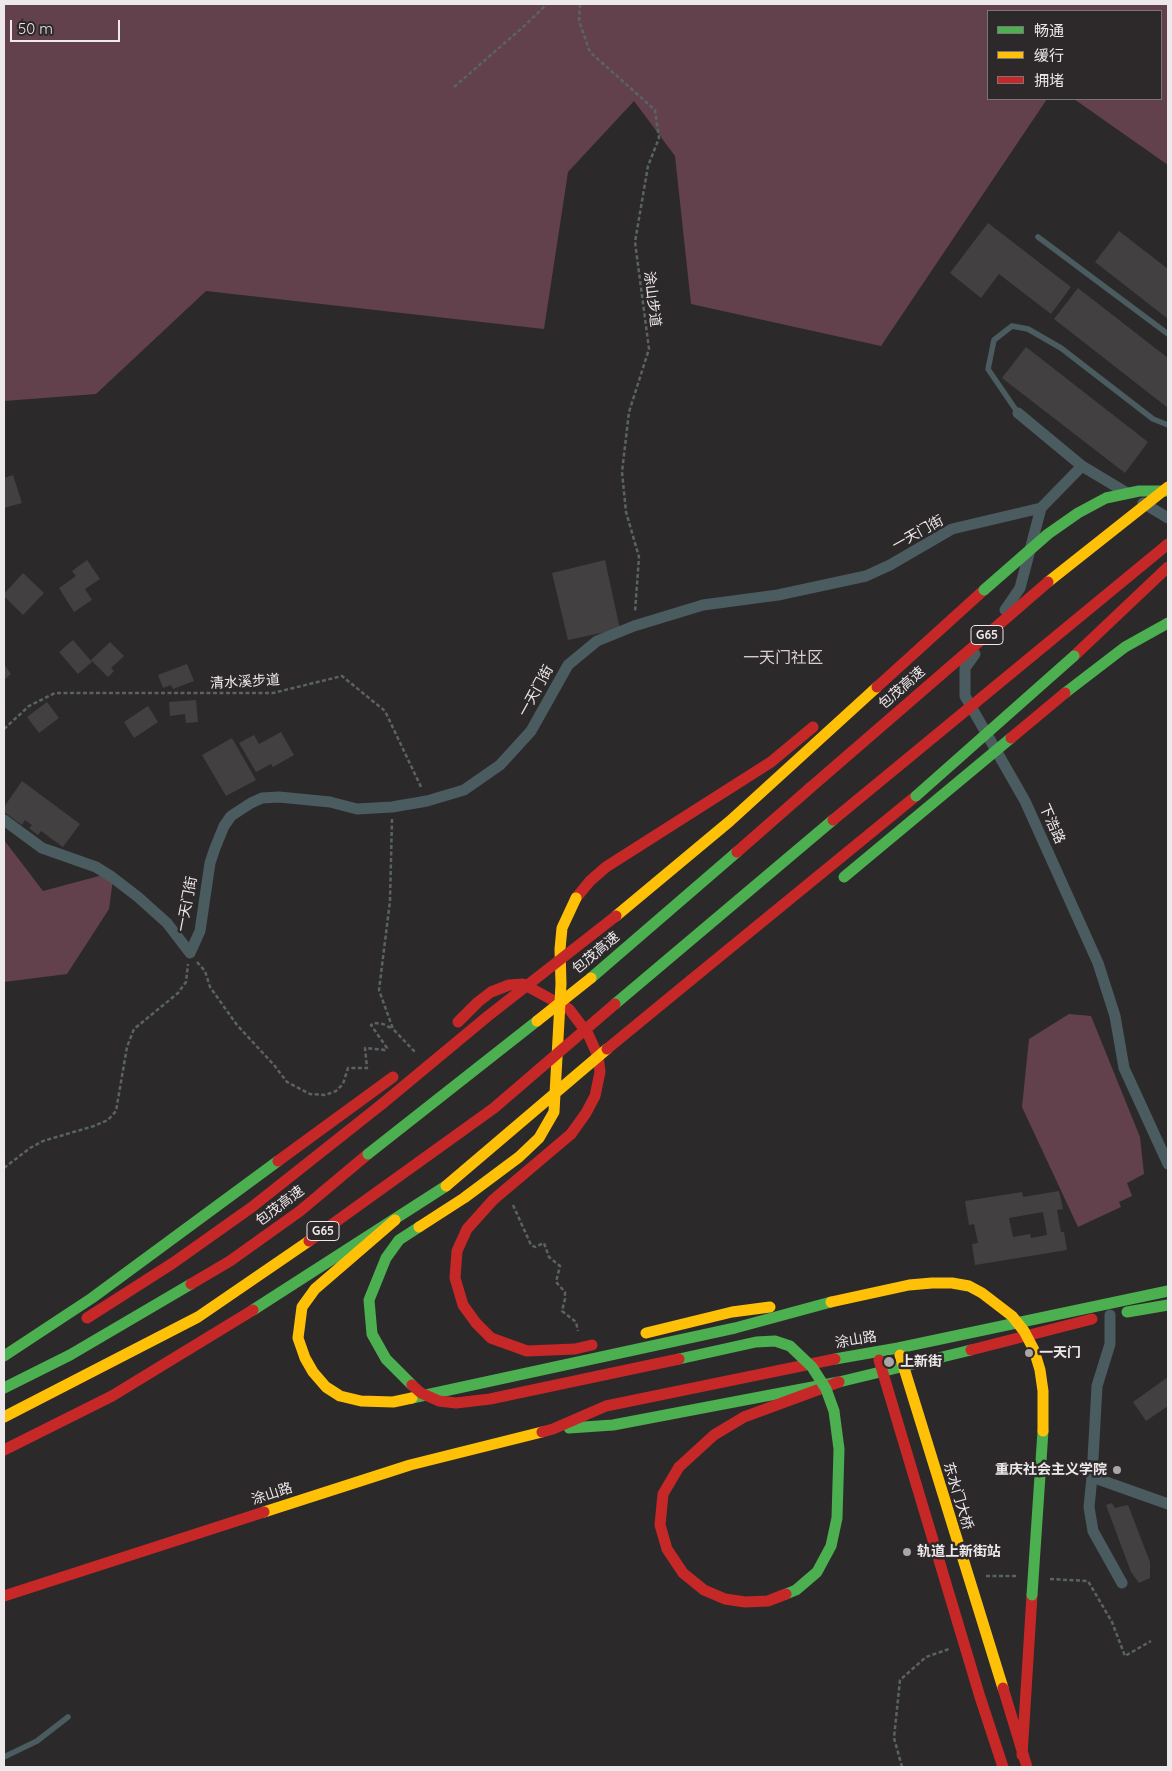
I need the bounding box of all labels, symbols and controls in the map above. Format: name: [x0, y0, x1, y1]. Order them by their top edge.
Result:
scale bar: [12, 10, 122, 42]
legend: [987, 10, 1162, 100]
text: 50 m: [18, 19, 53, 38]
text: 畅通: [1034, 21, 1064, 40]
text: 缓行: [1034, 46, 1064, 65]
text: 拥堵: [1034, 71, 1064, 90]
street label: 涂山步道: [640, 270, 664, 328]
street label: 一天门街: [889, 512, 947, 554]
road number: G65: [971, 626, 1003, 644]
district label: 一天门社区: [743, 648, 823, 668]
street label: 一天门街: [515, 662, 557, 720]
street label: 包茂高速: [875, 663, 929, 713]
street label: 清水溪步道: [210, 672, 280, 692]
street label: 下浩路: [1036, 801, 1068, 847]
street label: 一天门街: [173, 875, 201, 933]
street label: 包茂高速: [569, 929, 623, 977]
street label: 包茂高速: [253, 1182, 307, 1230]
road number: G65: [307, 1222, 339, 1240]
street label: 涂山路: [834, 1328, 878, 1352]
place label: 一天门: [1039, 1345, 1081, 1361]
marker: 一天门: [1023, 1347, 1035, 1359]
place label: 上新街: [900, 1354, 942, 1370]
marker: 上新街: [882, 1355, 896, 1369]
street label: 东水门大桥: [940, 1460, 976, 1532]
place label: 重庆社会主义学院: [995, 1462, 1107, 1478]
marker: 重庆社会主义学院: [1111, 1464, 1123, 1476]
street label: 涂山路: [249, 1480, 295, 1508]
place label: 轨道上新街站: [917, 1544, 1001, 1560]
marker: 轨道上新街站: [901, 1546, 913, 1558]

